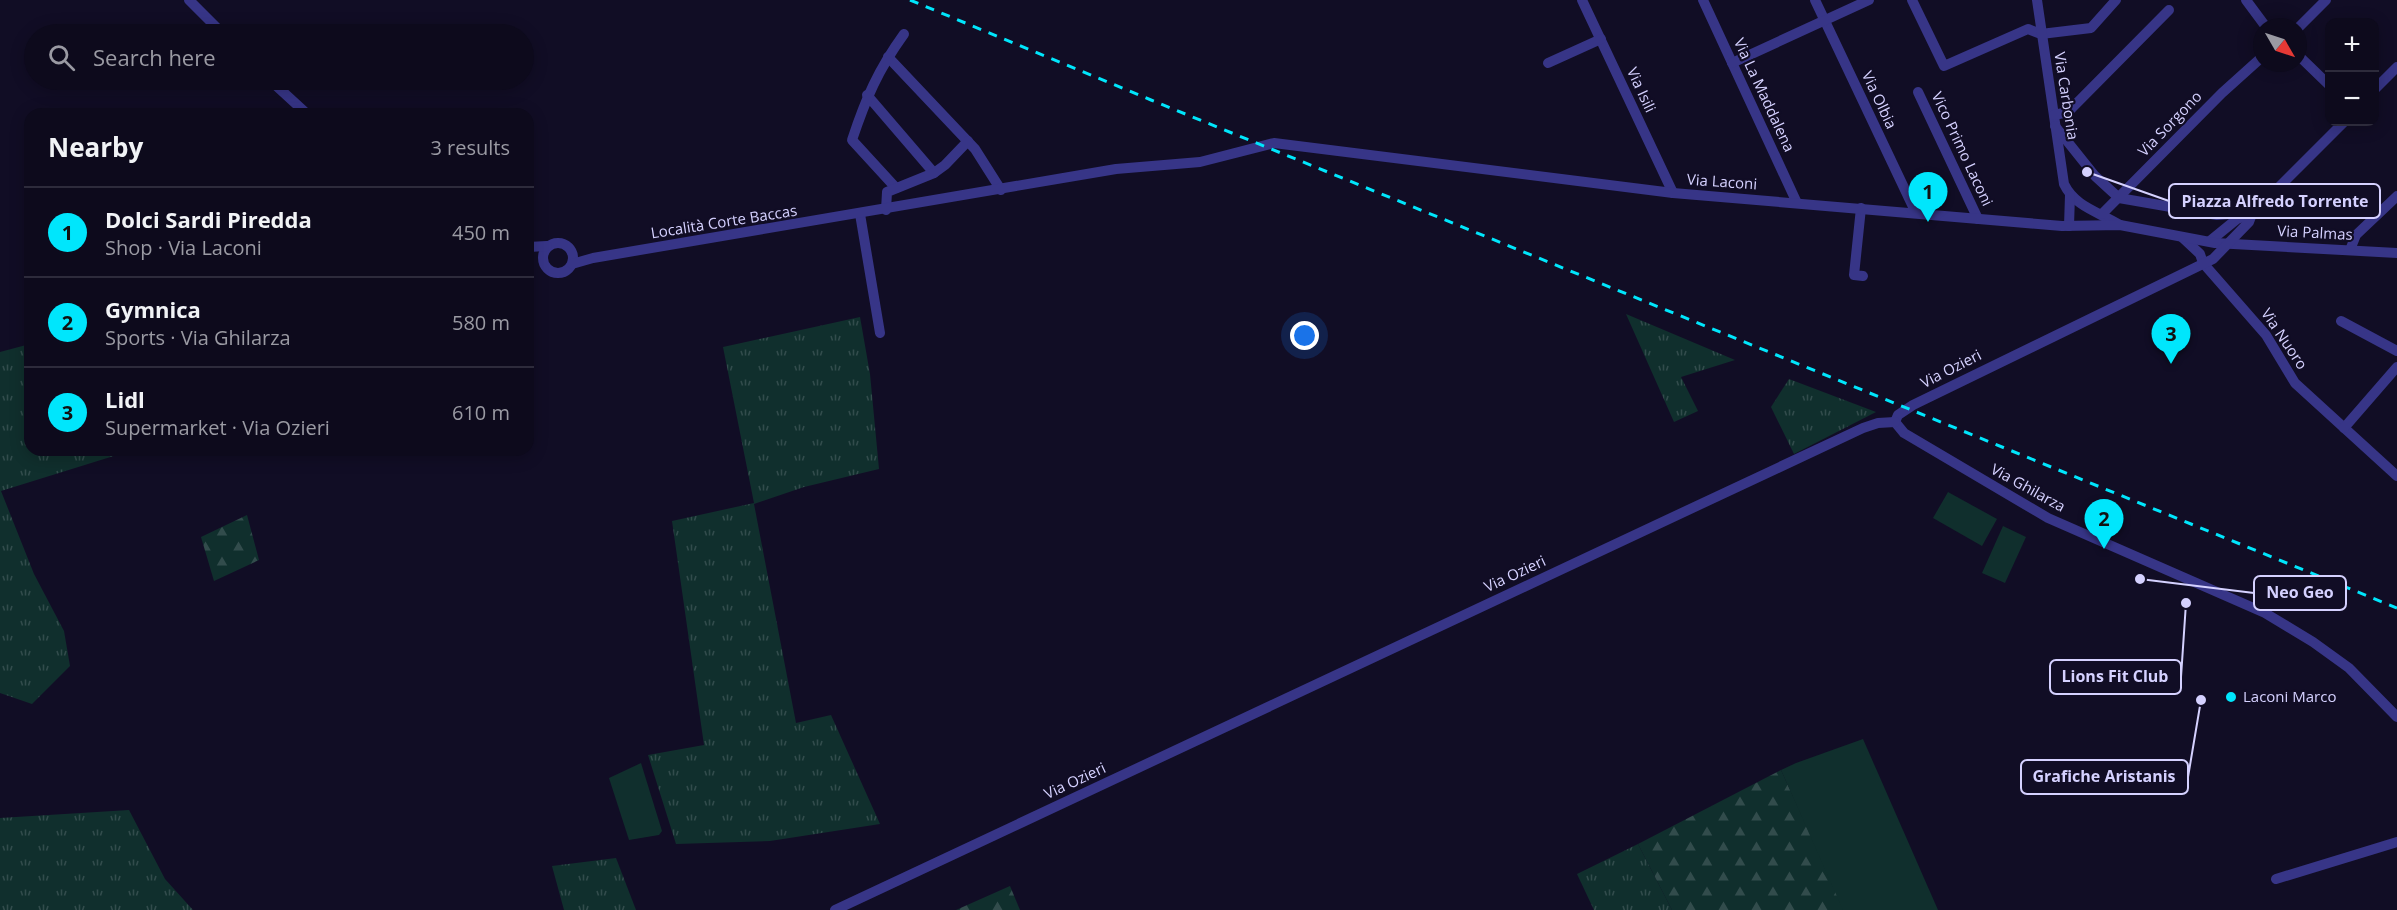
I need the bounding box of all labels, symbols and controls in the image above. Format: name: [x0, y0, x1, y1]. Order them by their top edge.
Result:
north arrow: [2253, 18, 2307, 72]
map controls: [2325, 18, 2379, 126]
button: +: [2325, 18, 2379, 72]
search box: [24, 24, 534, 90]
street label: Via La Maddalena: [1730, 34, 1800, 155]
icon: search: [45, 41, 78, 74]
text: Search here: [93, 42, 216, 72]
street label: Via Carbonia: [2050, 51, 2084, 141]
street label: Via Isili: [1623, 64, 1661, 115]
street label: Via Olbia: [1858, 67, 1902, 132]
button: −: [2325, 72, 2379, 126]
street label: Via Sorgono: [2133, 86, 2206, 160]
street label: Vico Primo Laconi: [1928, 88, 1998, 209]
text: Nearby: [48, 129, 143, 165]
text: 3 results: [430, 134, 510, 161]
street label: Via Laconi: [1686, 169, 1758, 193]
pin: 1: [1908, 172, 1948, 222]
callout: Piazza Alfredo Torrente: [2169, 184, 2380, 218]
text: Piazza Alfredo Torrente: [2181, 190, 2369, 212]
street label: Località Corte Baccas: [649, 200, 798, 242]
text: Dolci Sardi Piredda: [105, 204, 312, 234]
text: 1: [62, 219, 73, 246]
text: 450 m: [452, 219, 510, 246]
street label: Via Palmas: [2277, 220, 2353, 244]
text: Shop · Via Laconi: [105, 234, 262, 261]
text: Gymnica: [105, 294, 201, 324]
street label: Via Nuoro: [2257, 304, 2313, 373]
text: 2: [62, 309, 73, 336]
text: 580 m: [452, 309, 510, 336]
pin: 3: [2152, 314, 2190, 364]
your location: [1290, 321, 1319, 350]
text: Sports · Via Ghilarza: [105, 324, 291, 351]
street label: Via Ozieri: [1917, 344, 1984, 392]
text: Lidl: [105, 384, 145, 414]
text: 3: [62, 399, 73, 426]
text: 610 m: [452, 399, 510, 426]
text: Supermarket · Via Ozieri: [105, 414, 330, 441]
street label: Via Ghilarza: [1988, 458, 2069, 516]
pin: 2: [2084, 500, 2124, 549]
street label: Via Ozieri: [1481, 550, 1549, 596]
callout: Neo Geo: [2254, 576, 2346, 610]
text: Neo Geo: [2266, 581, 2334, 603]
callout: Lions Fit Club: [2050, 660, 2181, 694]
text: Lions Fit Club: [2062, 665, 2168, 687]
place label: Laconi Marco: [2243, 686, 2336, 706]
marker: Laconi Marco: [2224, 690, 2238, 704]
street label: Via Ozieri: [1041, 757, 1109, 803]
callout: Grafiche Aristanis: [2021, 760, 2188, 794]
text: Grafiche Aristanis: [2032, 765, 2176, 787]

